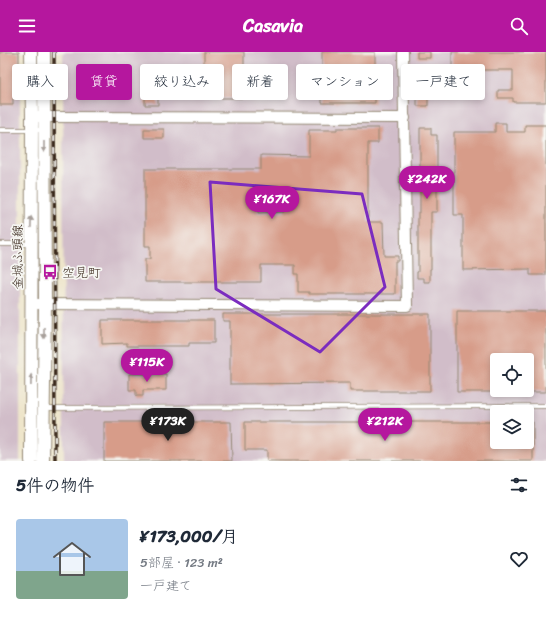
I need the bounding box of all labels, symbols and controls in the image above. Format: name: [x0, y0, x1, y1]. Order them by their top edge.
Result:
text: Casavia: [243, 10, 303, 42]
icon: menu: [16, 15, 38, 37]
icon: search: [508, 15, 530, 37]
chip: 購入: [12, 64, 68, 100]
chip: 賃貸: [76, 64, 132, 100]
chip: 絞り込み: [140, 64, 224, 100]
chip: 新着: [232, 64, 288, 100]
chip: マンション: [296, 64, 393, 100]
chip: 一戸建て: [401, 64, 485, 100]
one-way arrow: [41, 141, 47, 154]
pin: ¥242K: [399, 166, 455, 200]
text: ¥242K: [408, 167, 446, 190]
pin: ¥167K: [244, 186, 300, 220]
text: ¥167K: [254, 187, 290, 210]
one-way arrow: [28, 215, 34, 228]
street label: 金城ふ頭線: [6, 224, 29, 290]
place label: 空見町: [62, 261, 101, 284]
bus stop icon: 空見町: [41, 263, 59, 281]
one-way arrow: [41, 327, 47, 340]
pin: ¥115K: [119, 349, 175, 383]
text: ¥115K: [130, 350, 164, 373]
map controls: [490, 353, 534, 449]
button: locate: [490, 353, 534, 397]
one-way arrow: [28, 373, 34, 386]
button: layers: [490, 405, 534, 449]
pin: ¥173K: [140, 408, 196, 442]
pin: ¥212K: [357, 408, 413, 442]
text: ¥173K: [150, 409, 186, 432]
text: ¥212K: [367, 409, 403, 432]
text: 5件の物件: [16, 470, 94, 500]
icon: filters: [508, 474, 530, 496]
text: ¥173,000/月: [140, 521, 238, 551]
icon: home: [48, 535, 96, 583]
icon: heart: [508, 548, 530, 570]
text: 5部屋 · 123 m²: [140, 551, 223, 574]
text: 一戸建て: [140, 574, 192, 597]

